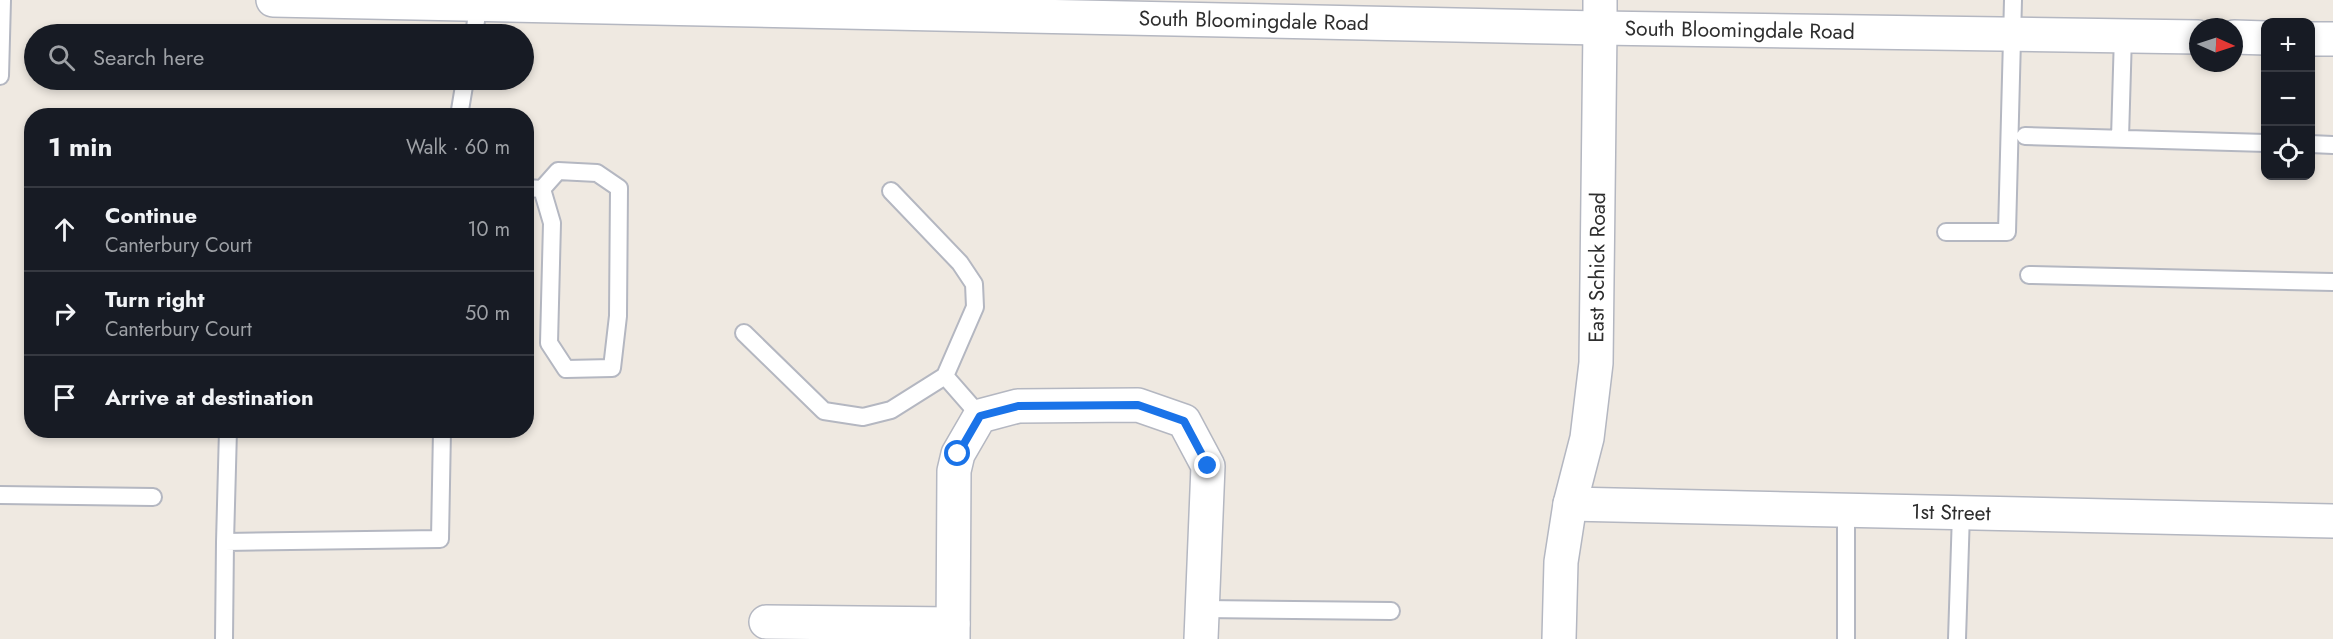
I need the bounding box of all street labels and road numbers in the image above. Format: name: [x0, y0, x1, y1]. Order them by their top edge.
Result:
street label: South Bloomingdale Road: [1138, 3, 1369, 38]
street label: South Bloomingdale Road: [1624, 13, 1855, 47]
street label: East Schick Road: [1581, 192, 1613, 343]
street label: 1st Street: [1911, 497, 1991, 528]

